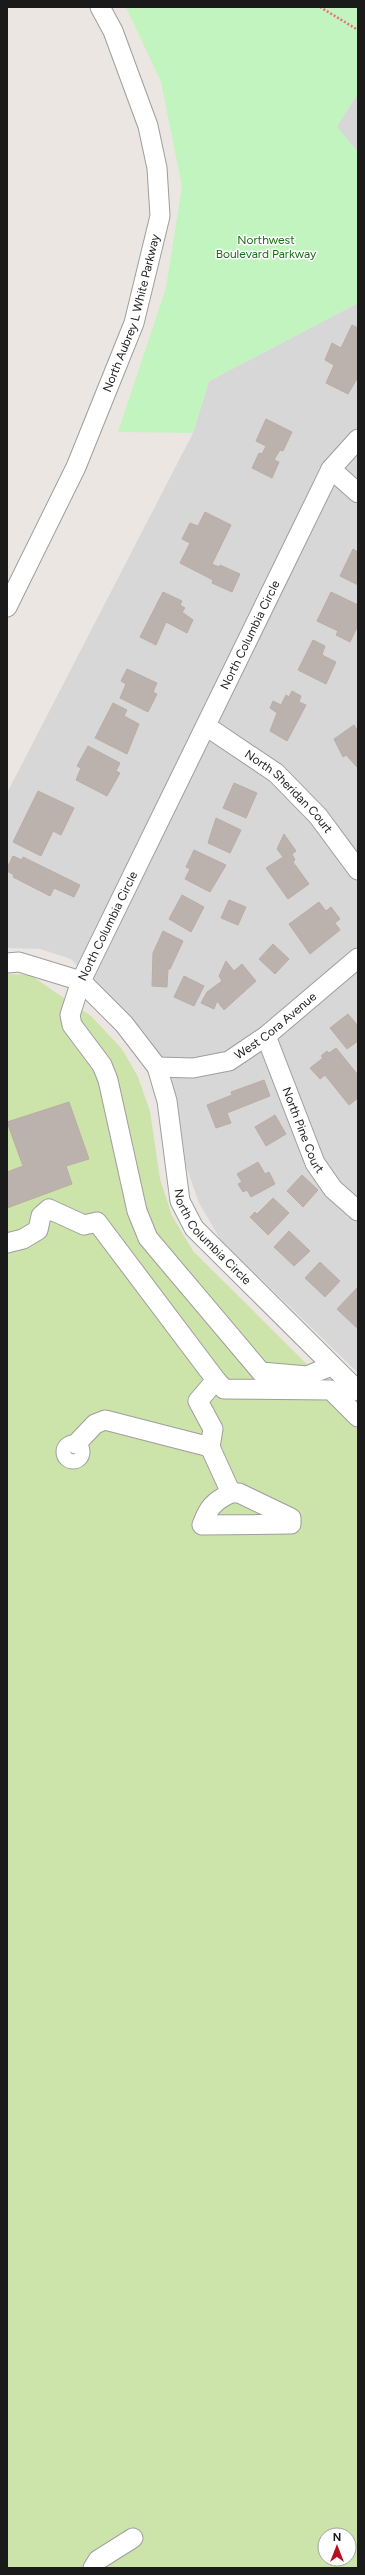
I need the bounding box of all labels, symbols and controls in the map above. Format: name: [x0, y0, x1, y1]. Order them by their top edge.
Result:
street label: North Aubrey L White Parkway: [100, 232, 162, 394]
park label: Northwest Boulevard Parkway: [216, 233, 317, 261]
street label: North Columbia Circle: [217, 578, 283, 692]
street label: North Sheridan Court: [242, 747, 335, 836]
street label: North Columbia Circle: [75, 869, 141, 983]
street label: West Cora Avenue: [232, 989, 319, 1062]
street label: North Pine Court: [279, 1085, 327, 1176]
street label: North Columbia Circle: [171, 1188, 254, 1288]
north arrow: [317, 2527, 357, 2567]
text: N: [333, 2531, 341, 2544]

